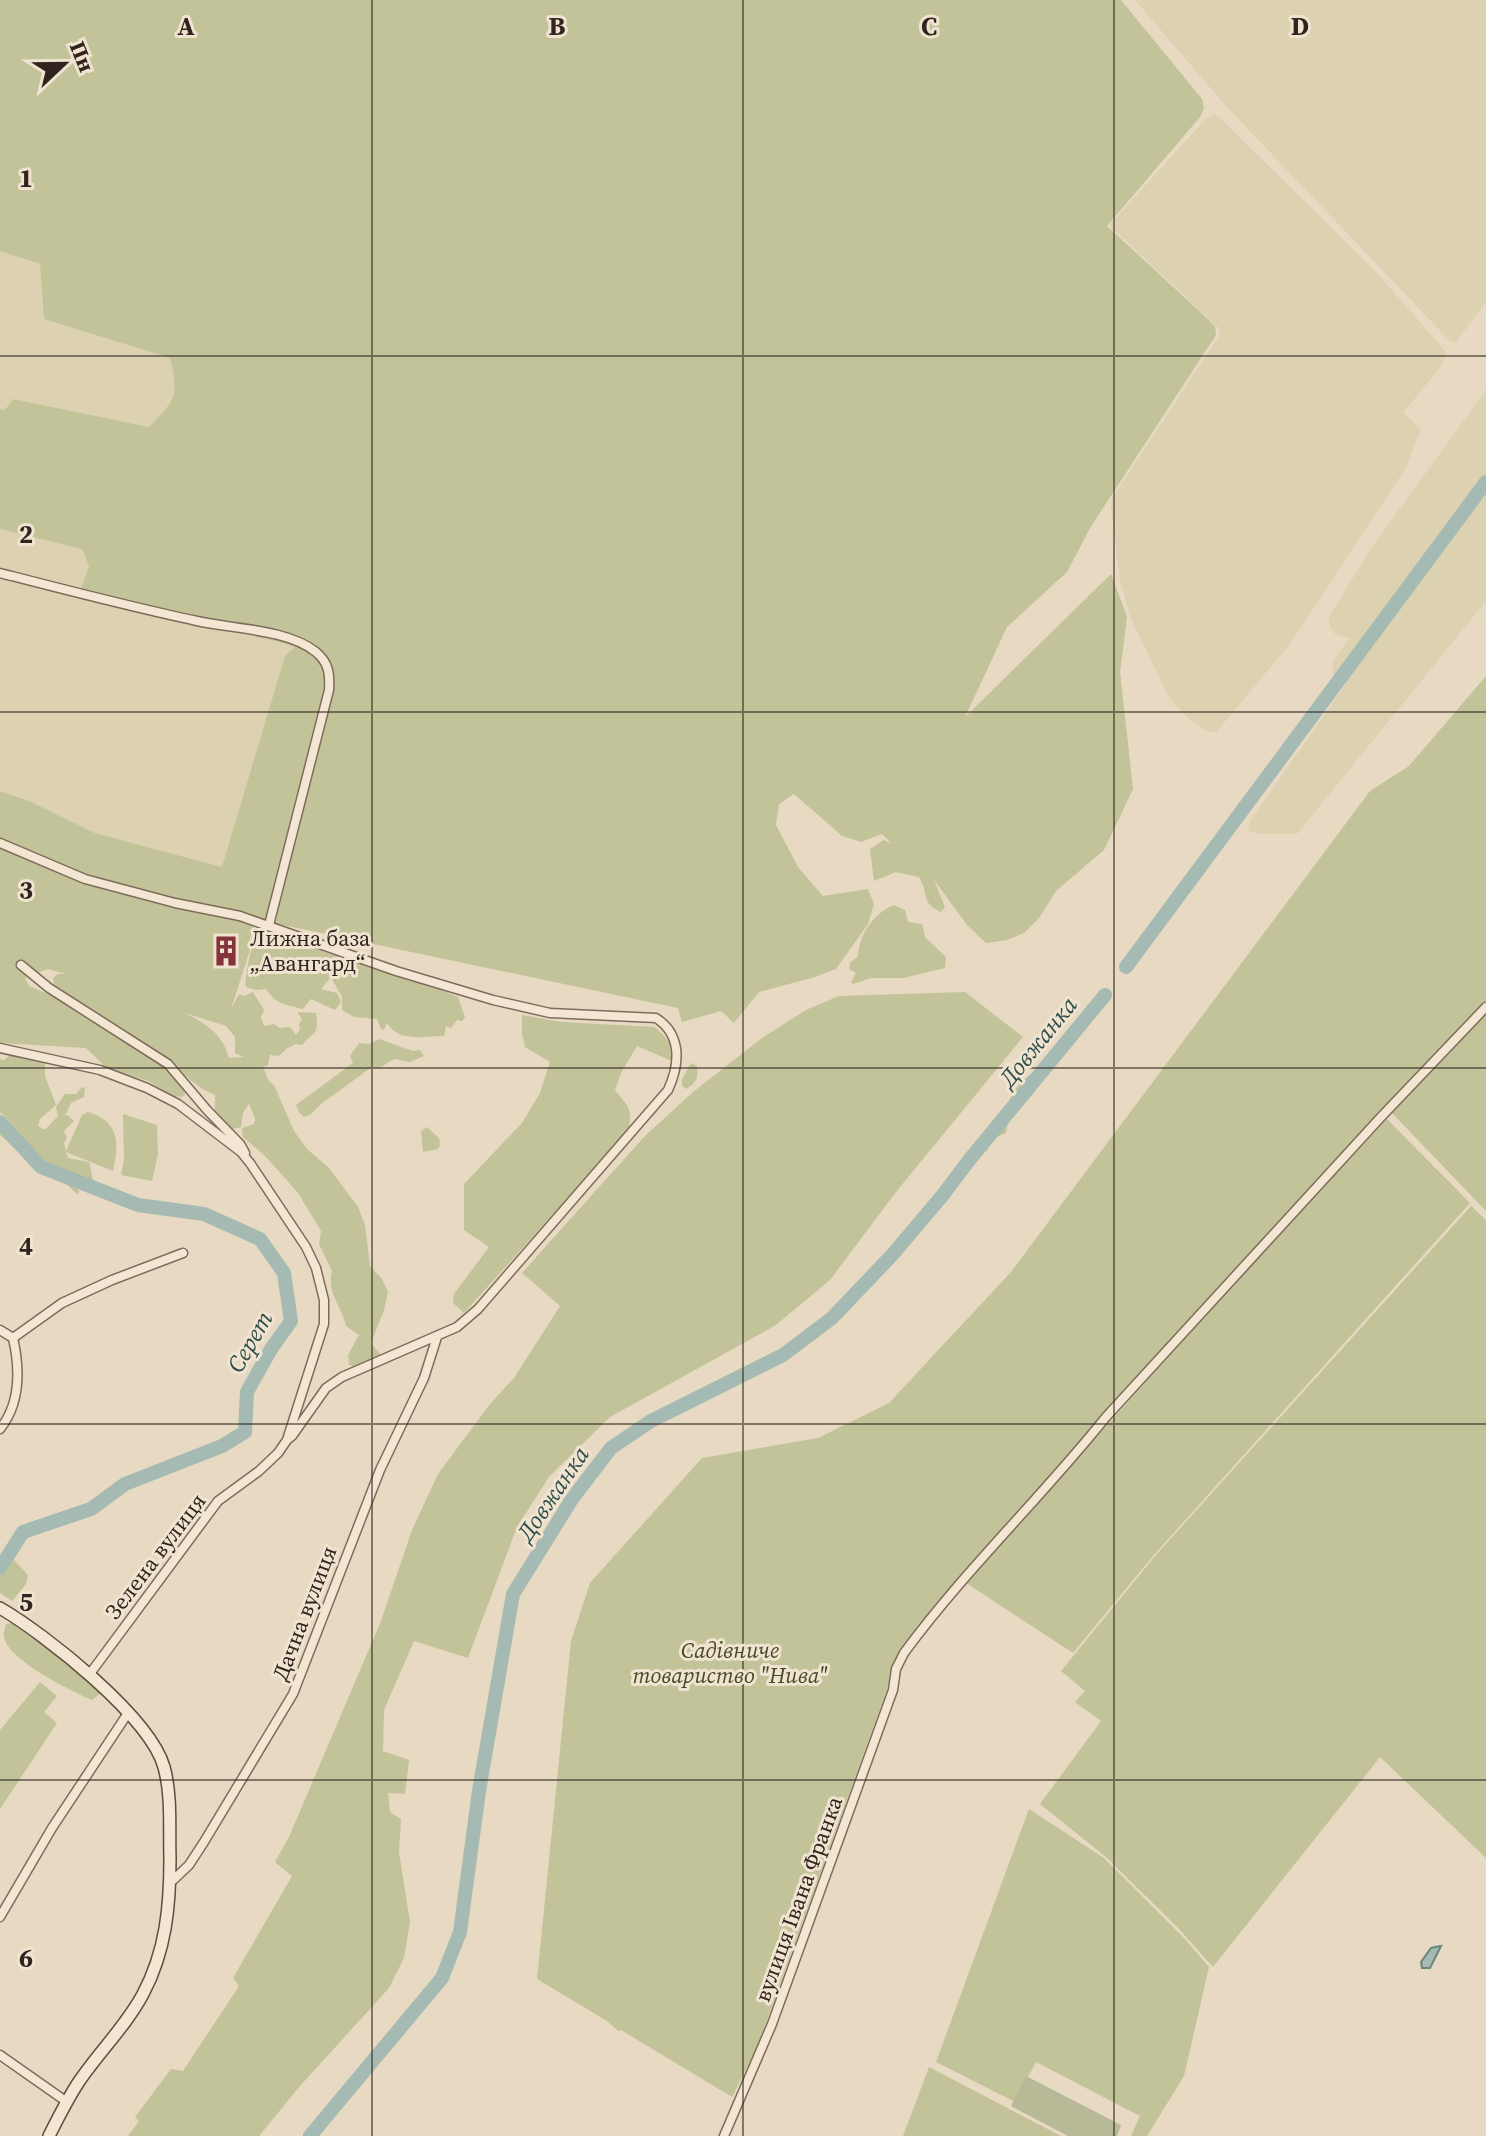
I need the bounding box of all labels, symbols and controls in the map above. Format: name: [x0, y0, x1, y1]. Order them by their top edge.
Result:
text: A: [177, 8, 195, 44]
text: B: [549, 8, 566, 44]
text: C: [921, 8, 937, 44]
text: D: [1291, 8, 1309, 44]
north arrow: [24, 24, 104, 104]
text: Пн: [63, 37, 102, 76]
text: 1: [19, 160, 33, 196]
text: 2: [19, 516, 33, 552]
text: 3: [19, 872, 33, 908]
place label: Лижна база „Авангард“: [250, 923, 371, 978]
building icon: Лижна база „Авангард“: [209, 934, 243, 968]
water label: Довжанка: [989, 989, 1085, 1096]
text: 4: [19, 1228, 33, 1264]
water label: Серет: [219, 1305, 281, 1379]
water label: Довжанка: [508, 1439, 597, 1549]
street label: Зелена вулиця: [98, 1487, 212, 1625]
street label: Дачна вулиця: [265, 1542, 343, 1684]
text: 5: [19, 1584, 33, 1620]
park label: Садівниче товариство "Нива": [632, 1635, 828, 1690]
street label: вулиця Івана Франка: [747, 1791, 849, 2006]
text: 6: [19, 1940, 33, 1976]

